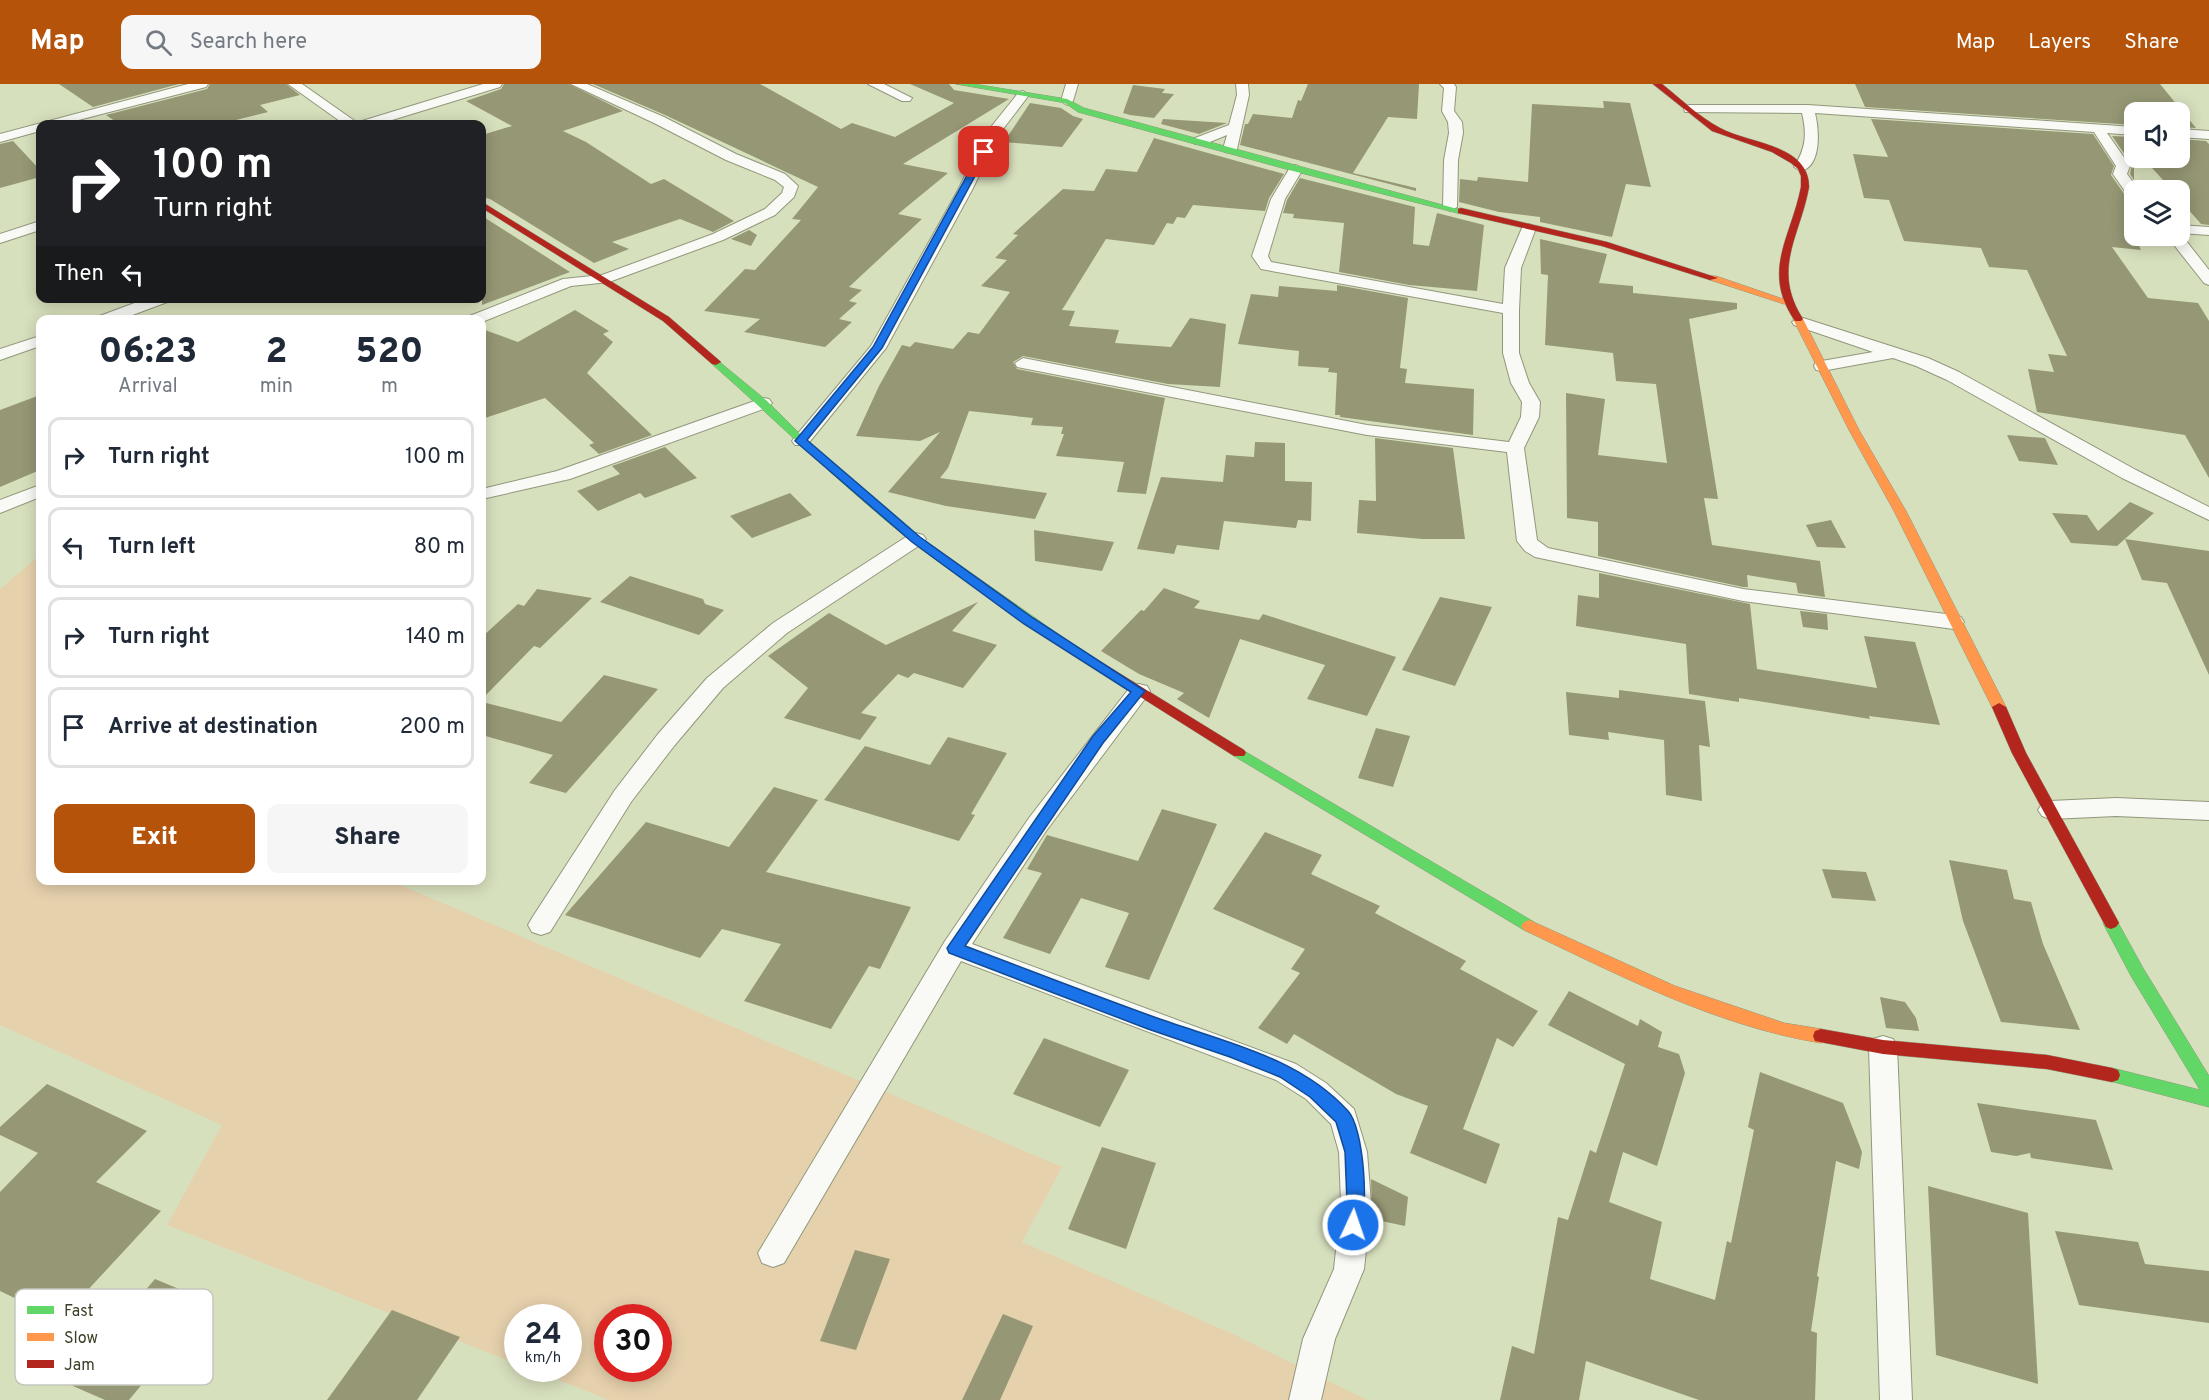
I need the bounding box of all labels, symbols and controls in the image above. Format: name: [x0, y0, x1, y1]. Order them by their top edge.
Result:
search box: [121, 15, 541, 69]
text: Map: [30, 24, 85, 60]
icon: search: [142, 26, 175, 59]
text: Search here: [190, 29, 307, 56]
text: Map: [1956, 29, 1995, 56]
text: Layers: [2028, 29, 2091, 56]
text: Share: [2124, 29, 2179, 56]
map controls: [2124, 102, 2190, 246]
button: sound: [2124, 102, 2190, 168]
pin: [958, 126, 1009, 177]
icon: arrive: [967, 135, 1000, 168]
text: 100 m: [153, 140, 272, 193]
icon: right: [54, 144, 132, 222]
button: layers: [2124, 180, 2190, 246]
text: Turn right: [153, 192, 272, 226]
icon: left: [116, 258, 149, 291]
text: Then: [54, 261, 104, 288]
text: 06:23: [99, 330, 197, 376]
text: 2: [265, 330, 287, 376]
text: 520: [356, 330, 423, 376]
text: Arrival: [118, 374, 178, 400]
text: min: [260, 374, 293, 400]
text: m: [381, 374, 398, 400]
icon: right: [57, 441, 90, 474]
text: Turn right: [108, 444, 210, 471]
text: 100 m: [405, 444, 465, 471]
icon: left: [57, 531, 90, 564]
text: Turn left: [108, 534, 196, 561]
text: 80 m: [414, 534, 465, 561]
icon: right: [57, 621, 90, 654]
text: Turn right: [108, 624, 210, 651]
text: 140 m: [406, 624, 465, 651]
icon: arrive: [57, 711, 90, 744]
text: Arrive at destination: [108, 714, 318, 741]
text: 200 m: [400, 714, 465, 741]
button: Exit: [54, 804, 255, 873]
button: Share: [267, 804, 468, 873]
position arrow: [1321, 1193, 1385, 1257]
legend: [15, 1289, 213, 1385]
text: Fast: [64, 1302, 94, 1322]
speed limit sign: 30: [594, 1304, 672, 1382]
text: 24: [524, 1317, 562, 1354]
text: Slow: [64, 1329, 98, 1349]
text: km/h: [525, 1349, 561, 1368]
text: Jam: [64, 1356, 95, 1376]

